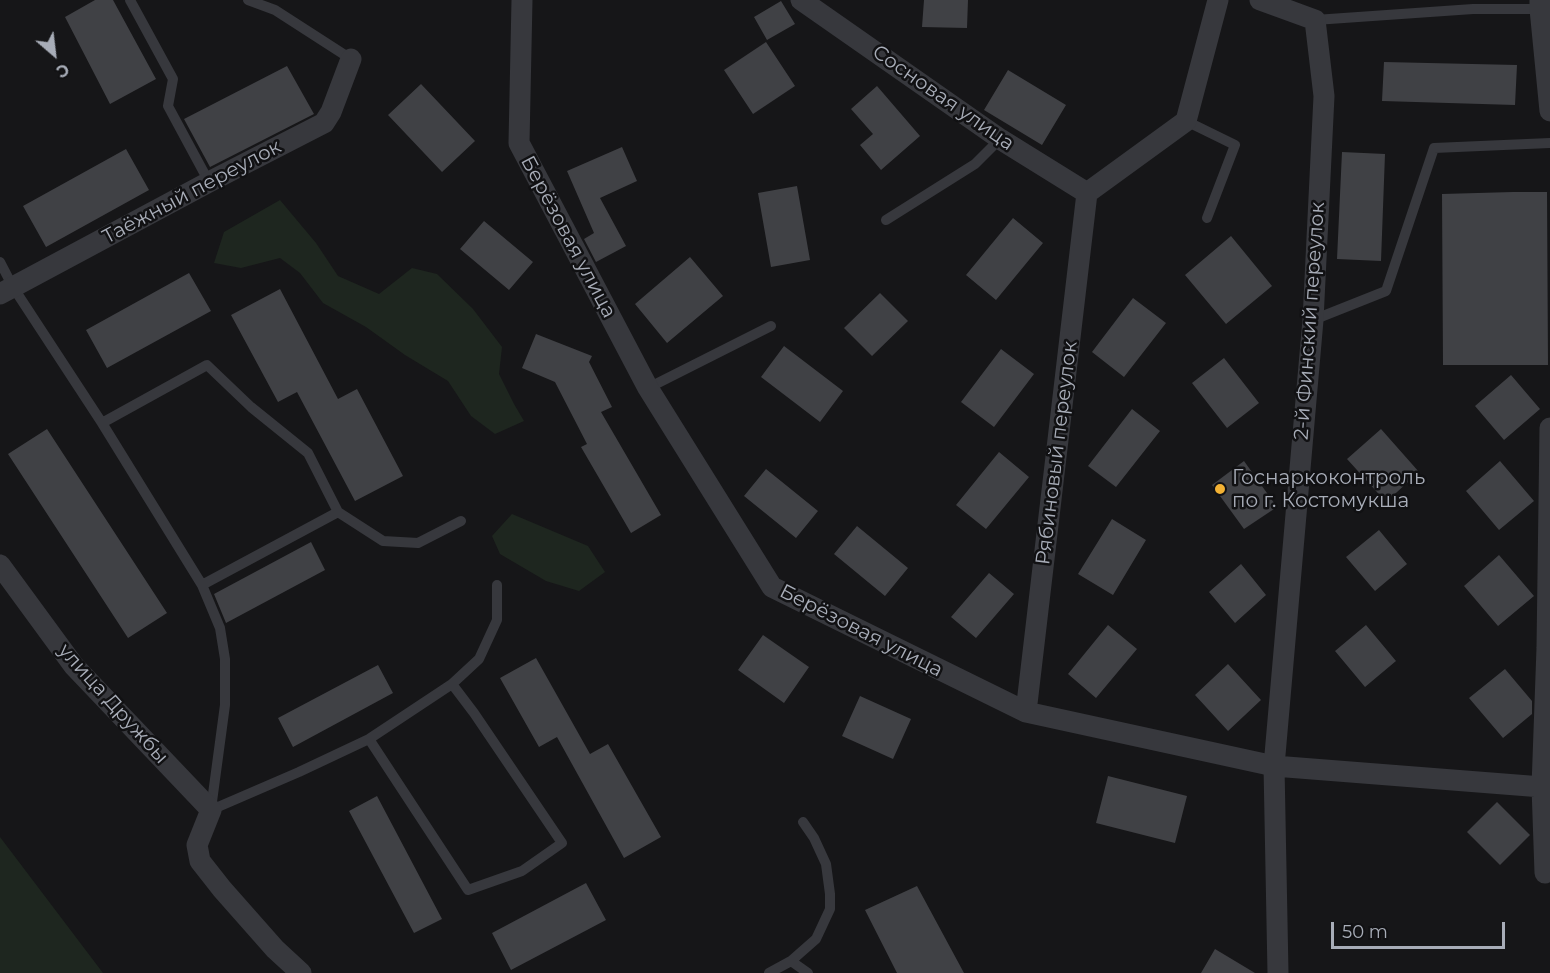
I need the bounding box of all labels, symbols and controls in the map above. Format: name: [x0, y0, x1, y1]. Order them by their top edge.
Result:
north arrow: [24, 24, 84, 84]
street label: Сосновая улица: [867, 40, 1019, 156]
text: С: [53, 59, 72, 81]
street label: Таёжный переулок: [99, 135, 285, 249]
street label: Берёзовая улица: [515, 152, 621, 322]
street label: 2-й Финский переулок: [1290, 201, 1330, 441]
street label: Рябиновый переулок: [1031, 340, 1083, 566]
place label: Госнаркоконтроль по г. Костомукша: [1232, 466, 1425, 513]
marker: Госнаркоконтроль по г. Костомукша: [1213, 482, 1227, 496]
street label: Берёзовая улица: [775, 579, 947, 683]
street label: улица Дружбы: [53, 639, 173, 769]
scale bar: [1334, 910, 1508, 948]
text: 50 m: [1342, 921, 1388, 943]

